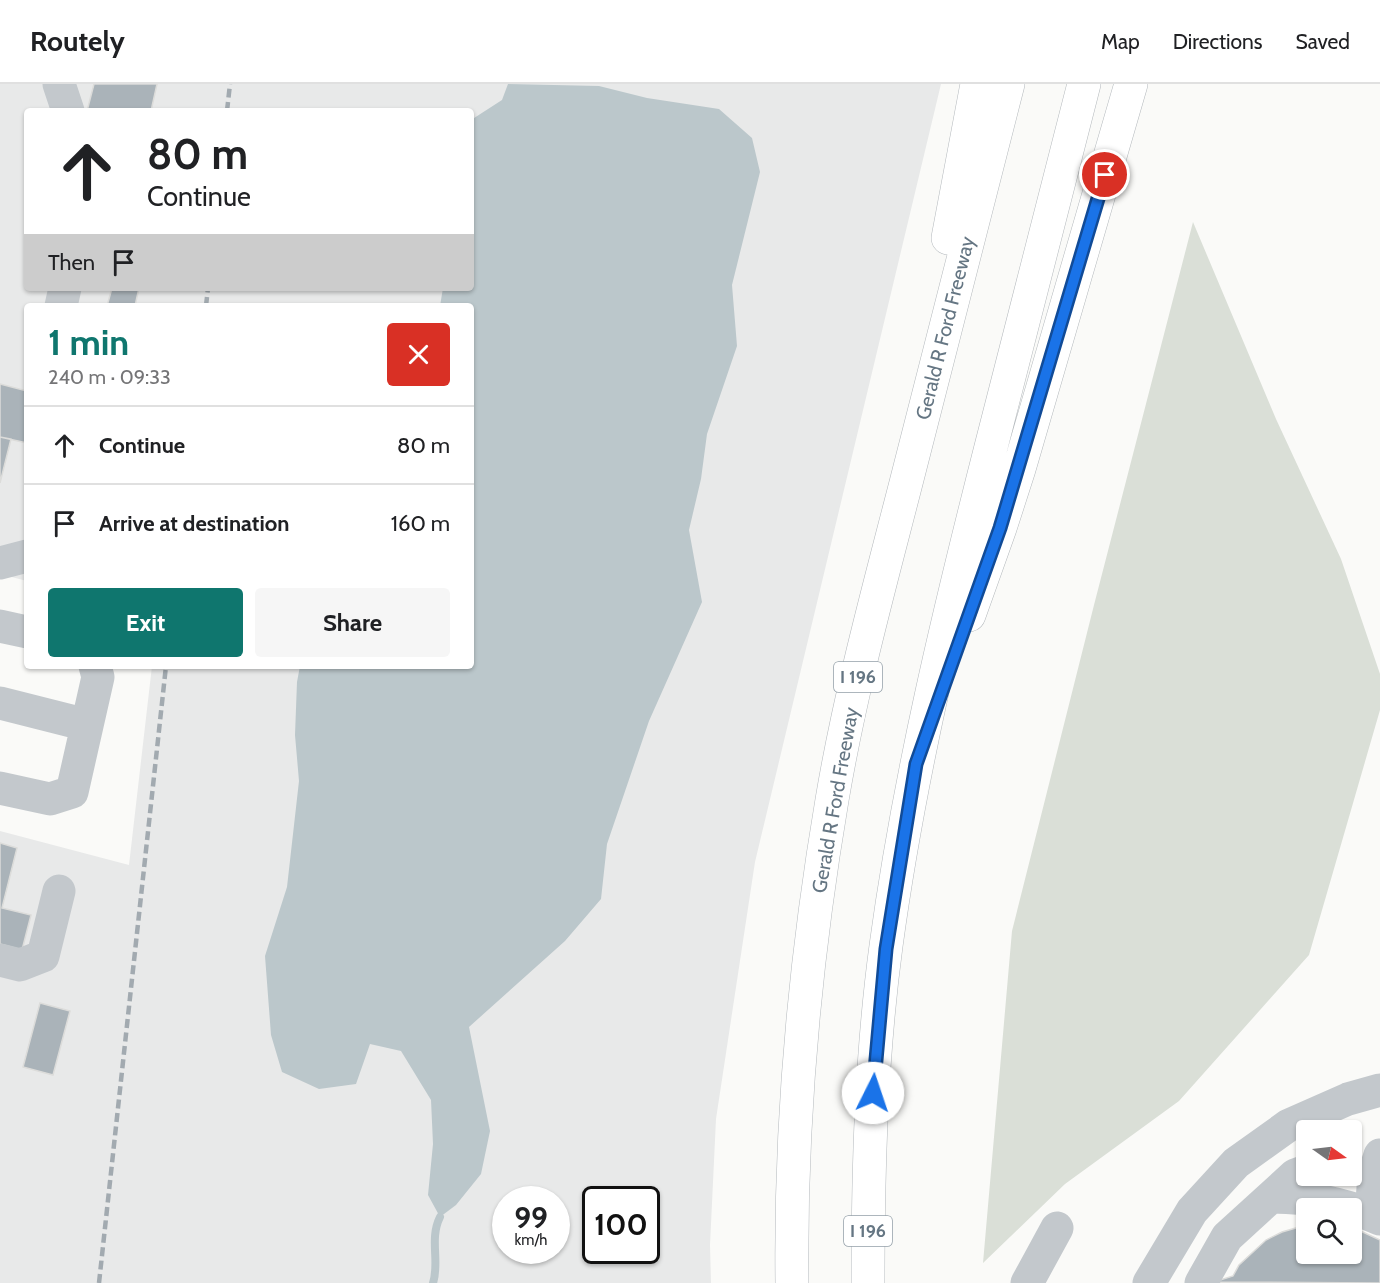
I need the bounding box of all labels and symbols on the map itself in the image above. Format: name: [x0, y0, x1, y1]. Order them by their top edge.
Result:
pin: [1079, 149, 1130, 200]
street label: Gerald R Ford Freeway: [911, 234, 979, 422]
road number: I 196: [834, 662, 882, 692]
street label: Gerald R Ford Freeway: [807, 705, 863, 895]
position arrow: [841, 1061, 905, 1125]
north arrow: [1296, 1120, 1362, 1186]
speed limit sign: 100: [582, 1186, 660, 1264]
road number: I 196: [844, 1216, 892, 1246]

